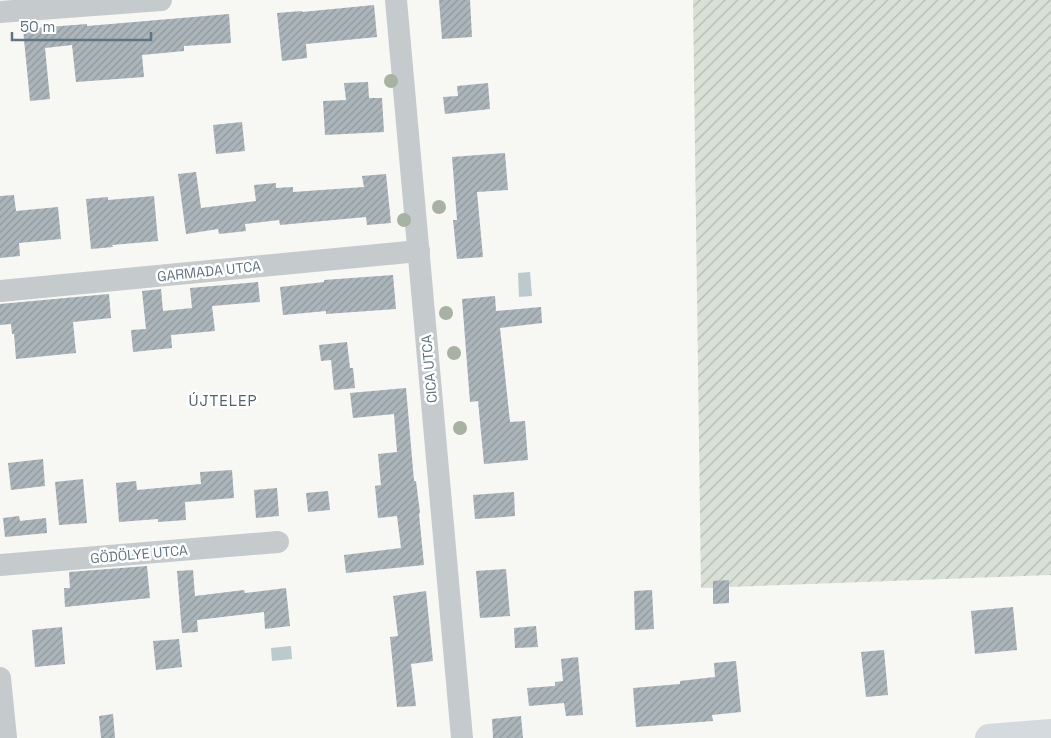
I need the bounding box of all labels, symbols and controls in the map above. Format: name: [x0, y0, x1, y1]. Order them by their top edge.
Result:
scale bar: [12, 10, 151, 42]
text: 50 m: [20, 17, 55, 36]
street label: GARMADA UTCA: [156, 257, 262, 285]
street label: CICA UTCA: [417, 334, 441, 404]
district label: ÚJTELEP: [189, 391, 257, 410]
street label: GÖDÖLYE UTCA: [90, 541, 189, 567]

